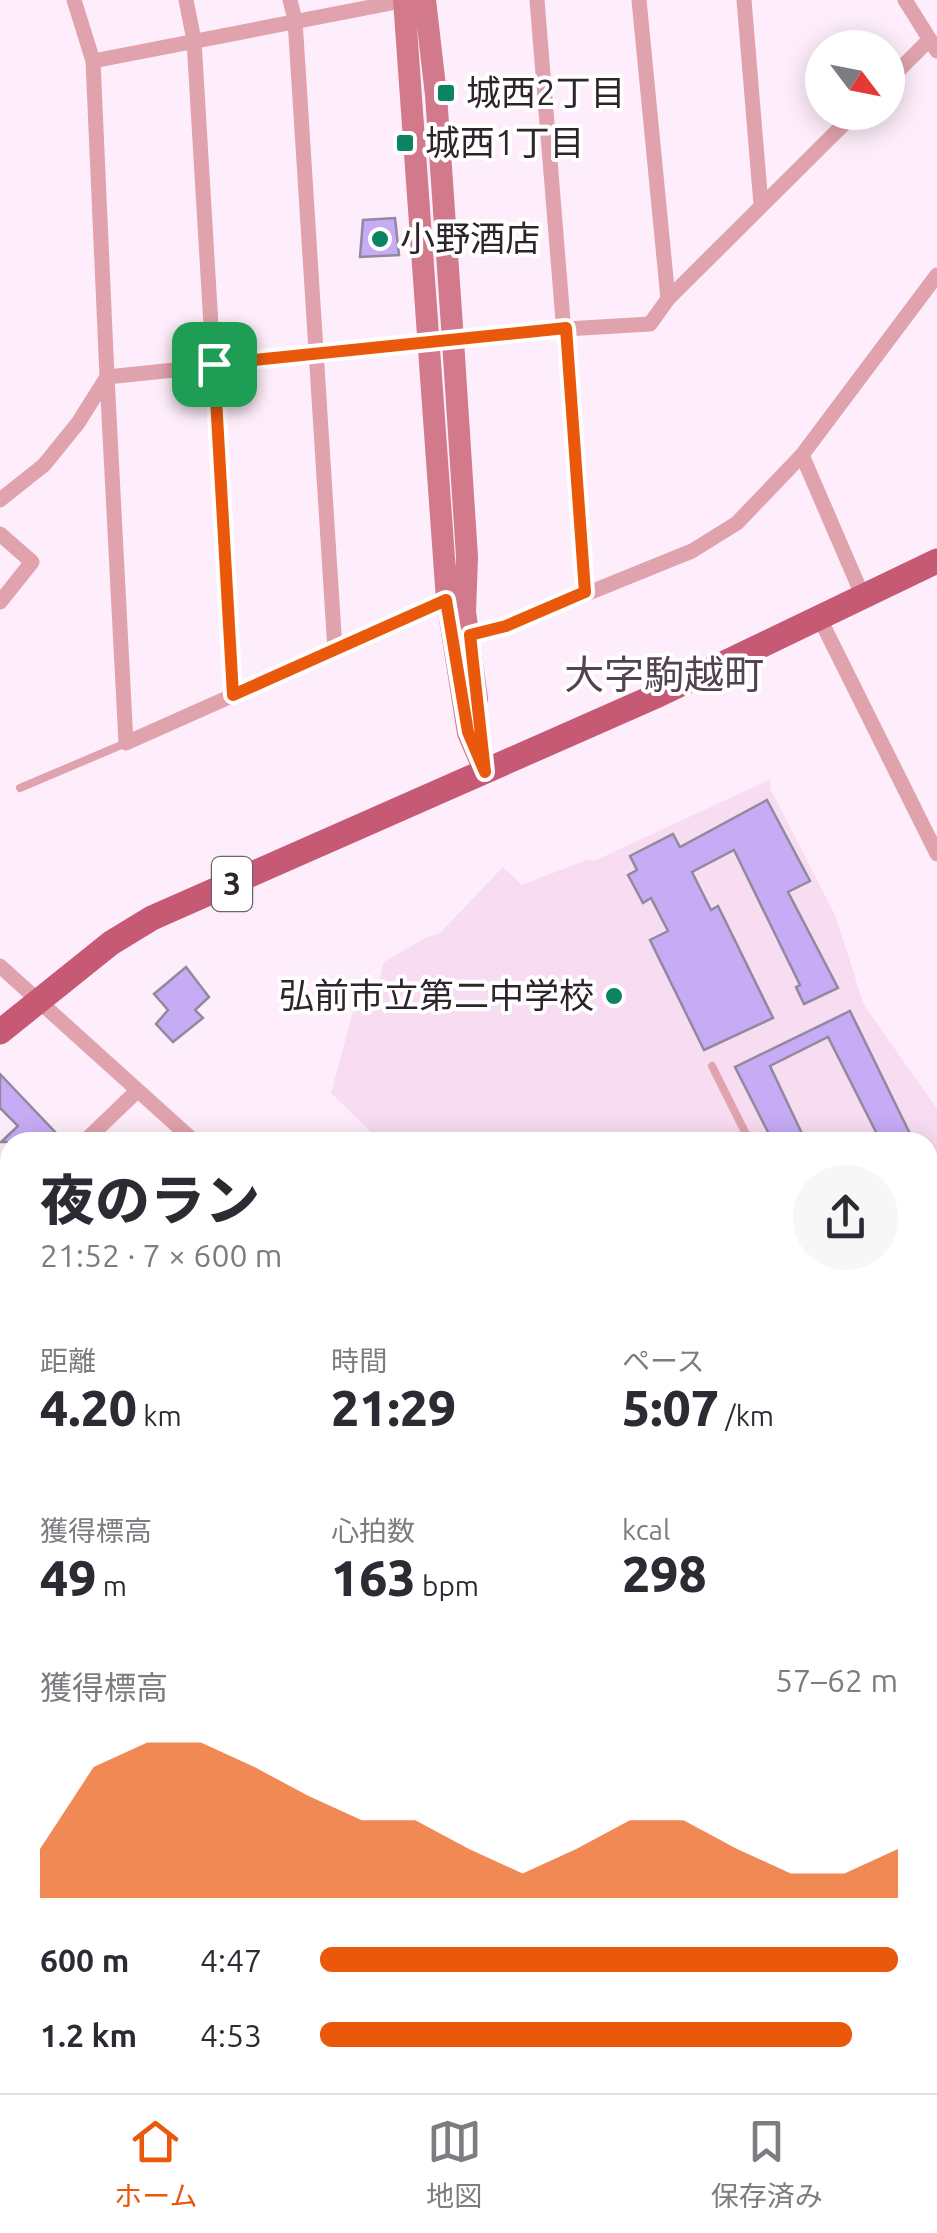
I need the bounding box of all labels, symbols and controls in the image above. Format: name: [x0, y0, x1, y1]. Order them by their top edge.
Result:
north arrow: [805, 30, 905, 130]
map controls: [805, 30, 905, 130]
place label: 城西2丁目: [466, 72, 626, 112]
marker: 城西2丁目: [435, 82, 457, 104]
place label: 城西1丁目: [425, 122, 585, 162]
marker: 城西1丁目: [394, 132, 416, 154]
place label: 小野酒店: [400, 218, 540, 258]
marker: 小野酒店: [369, 228, 391, 250]
pin: [172, 322, 257, 407]
icon: arrive: [187, 337, 242, 392]
district label: 大字駒越町: [564, 652, 764, 697]
road number: 3: [212, 857, 252, 911]
place label: 弘前市立第二中学校: [279, 975, 594, 1015]
marker: 弘前市立第二中学校: [603, 985, 625, 1007]
button: share: [793, 1165, 898, 1270]
text: 夜のラン: [40, 1169, 260, 1230]
text: 21:52 · 7 × 600 m: [40, 1237, 282, 1273]
text: 距離: [40, 1345, 96, 1376]
text: 時間: [331, 1345, 387, 1376]
text: ペース: [622, 1345, 705, 1376]
text: 4.20: [40, 1379, 137, 1435]
text: 21:29: [331, 1379, 456, 1435]
text: 5:07: [622, 1379, 719, 1435]
text: km: [137, 1400, 182, 1431]
text: /km: [719, 1400, 774, 1431]
text: kcal: [622, 1514, 670, 1545]
text: 獲得標高: [40, 1515, 152, 1546]
text: 心拍数: [331, 1515, 415, 1546]
text: 298: [622, 1545, 707, 1601]
text: 49: [40, 1549, 96, 1605]
text: 163: [331, 1549, 416, 1605]
text: m: [96, 1570, 127, 1601]
text: bpm: [416, 1570, 479, 1601]
text: 57–62 m: [775, 1662, 898, 1698]
text: 獲得標高: [40, 1669, 168, 1705]
text: 600 m: [40, 1942, 129, 1978]
text: 4:47: [200, 1942, 262, 1978]
text: 1.2 km: [40, 2017, 137, 2053]
text: 4:53: [200, 2017, 262, 2053]
tab: ホーム: [114, 2114, 197, 2214]
tab: 地図: [426, 2114, 482, 2214]
tab: 保存済み: [711, 2114, 823, 2214]

